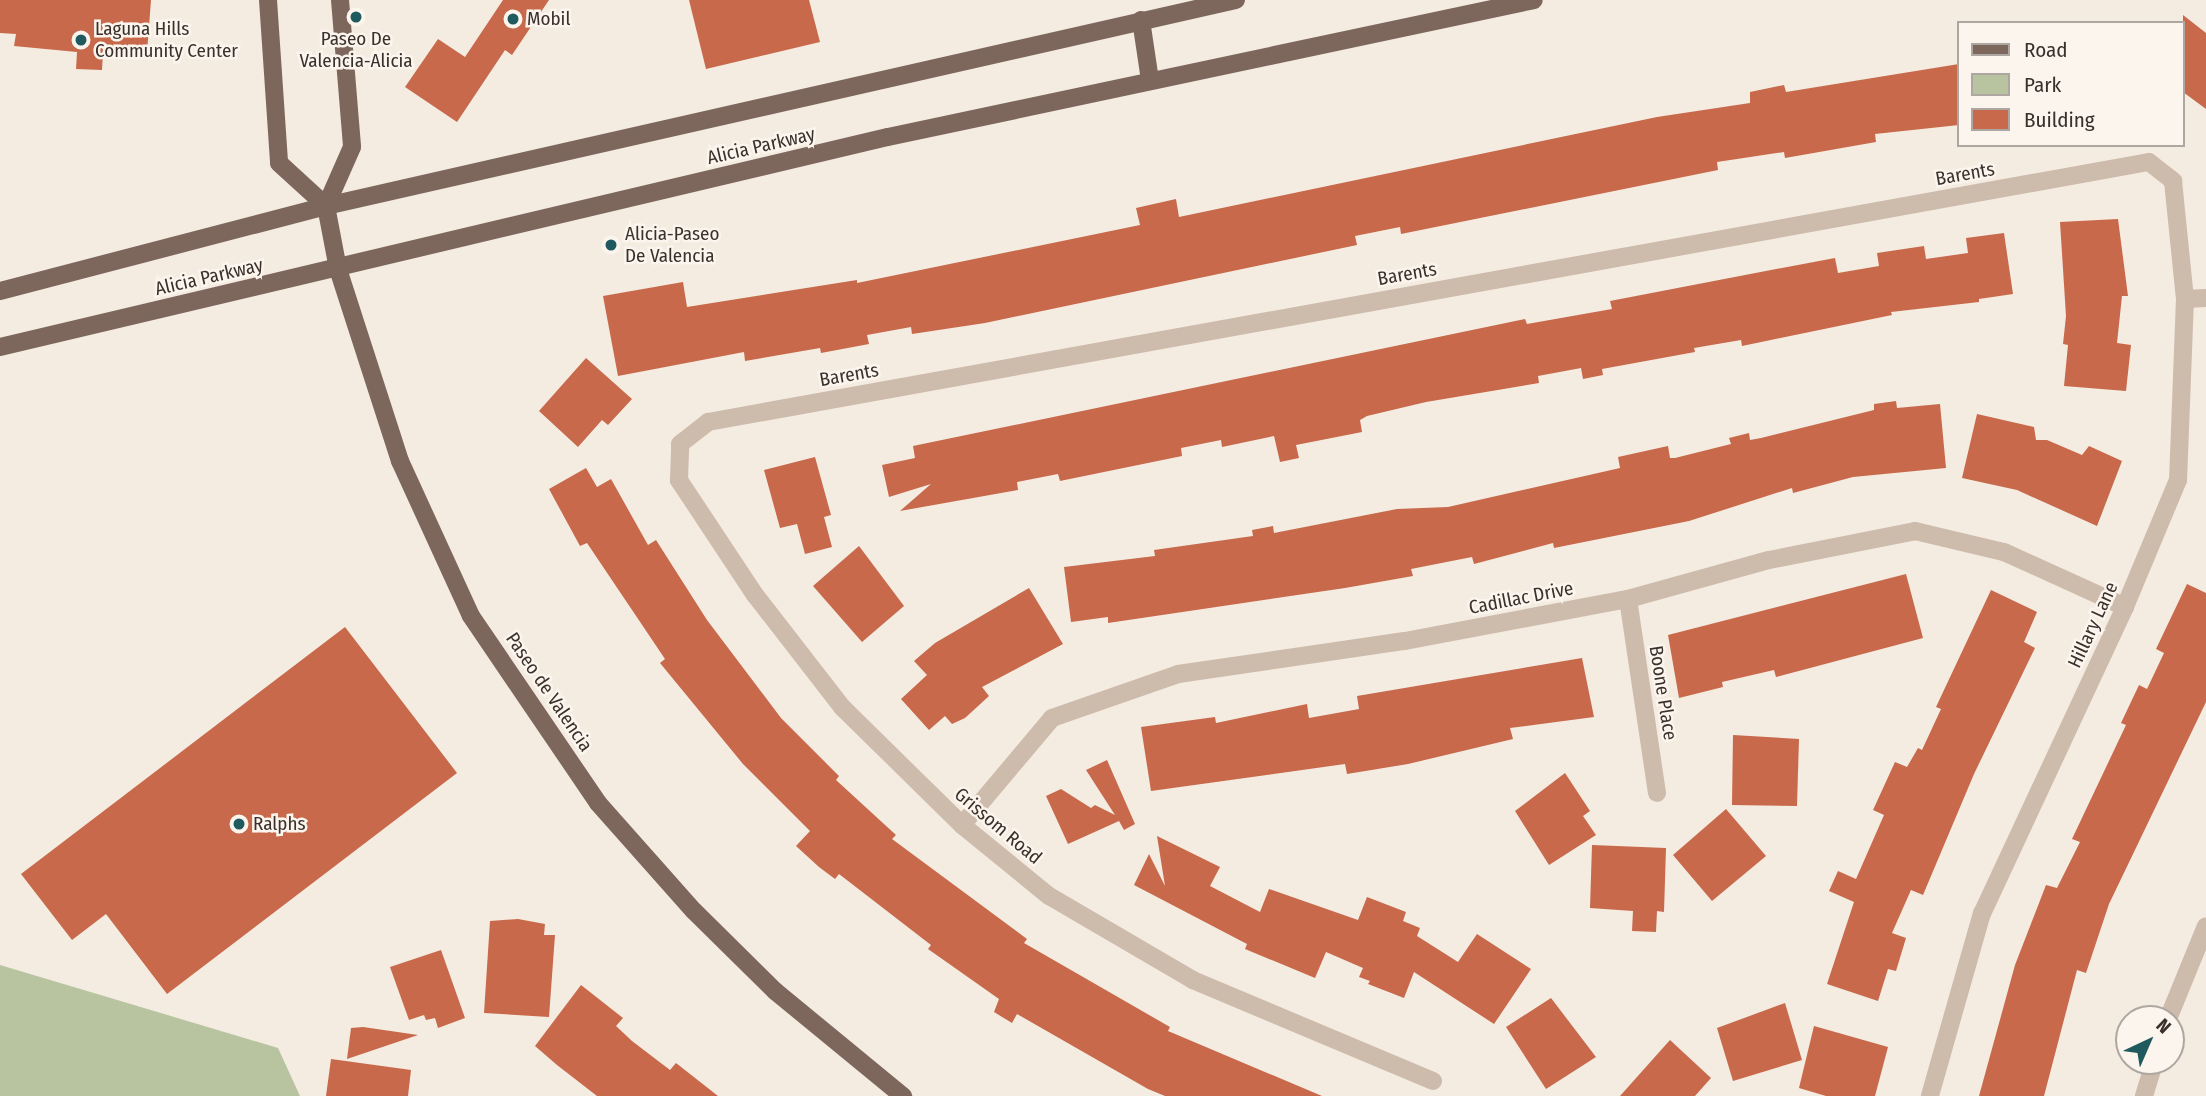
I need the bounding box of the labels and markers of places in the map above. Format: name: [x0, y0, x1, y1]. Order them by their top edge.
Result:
place label: Mobil: [527, 8, 570, 30]
marker: Paseo De Valencia-Alicia: [348, 9, 364, 25]
marker: Mobil: [505, 11, 521, 27]
place label: Laguna Hills Community Center: [95, 18, 238, 62]
place label: Paseo De Valencia-Alicia: [299, 28, 413, 72]
marker: Laguna Hills Community Center: [73, 32, 89, 48]
place label: Alicia-Paseo De Valencia: [625, 223, 719, 267]
marker: Alicia-Paseo De Valencia: [603, 237, 619, 253]
place label: Ralphs: [253, 813, 306, 835]
marker: Ralphs: [231, 816, 247, 832]

